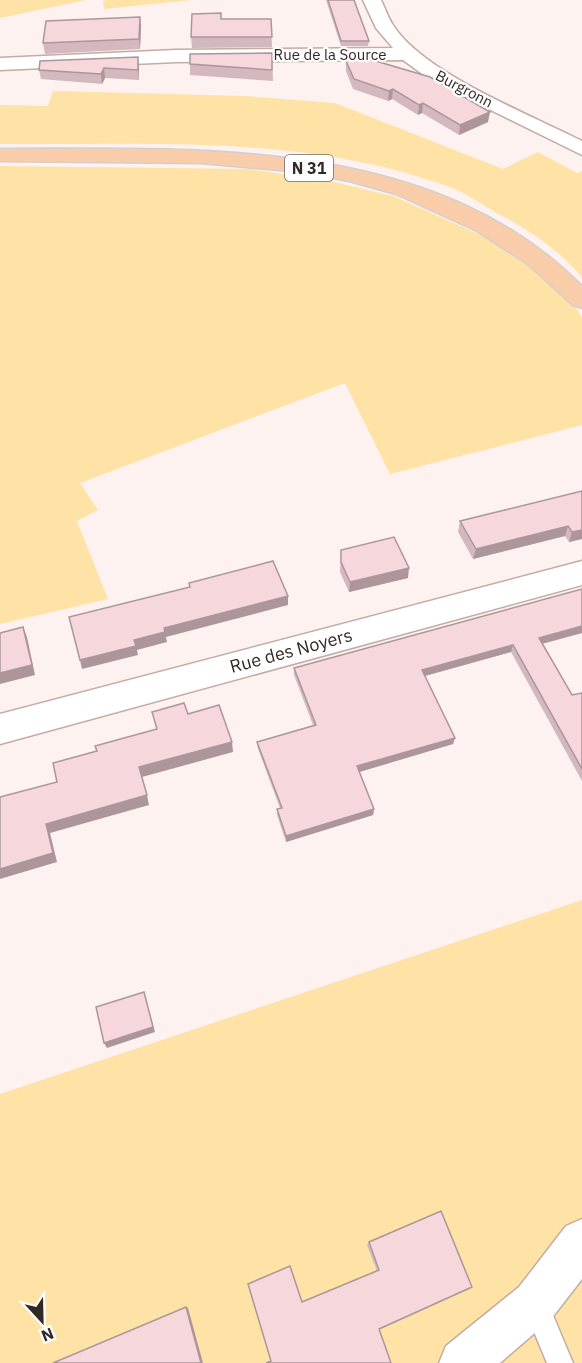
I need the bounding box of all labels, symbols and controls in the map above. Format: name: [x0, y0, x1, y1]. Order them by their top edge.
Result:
street label: Rue de la Source: [274, 45, 386, 64]
street label: Burgronn: [432, 66, 496, 112]
road number: N 31: [285, 155, 333, 181]
street label: Rue des Noyers: [227, 623, 355, 678]
north arrow: [12, 1291, 72, 1351]
text: N: [38, 1323, 57, 1346]

